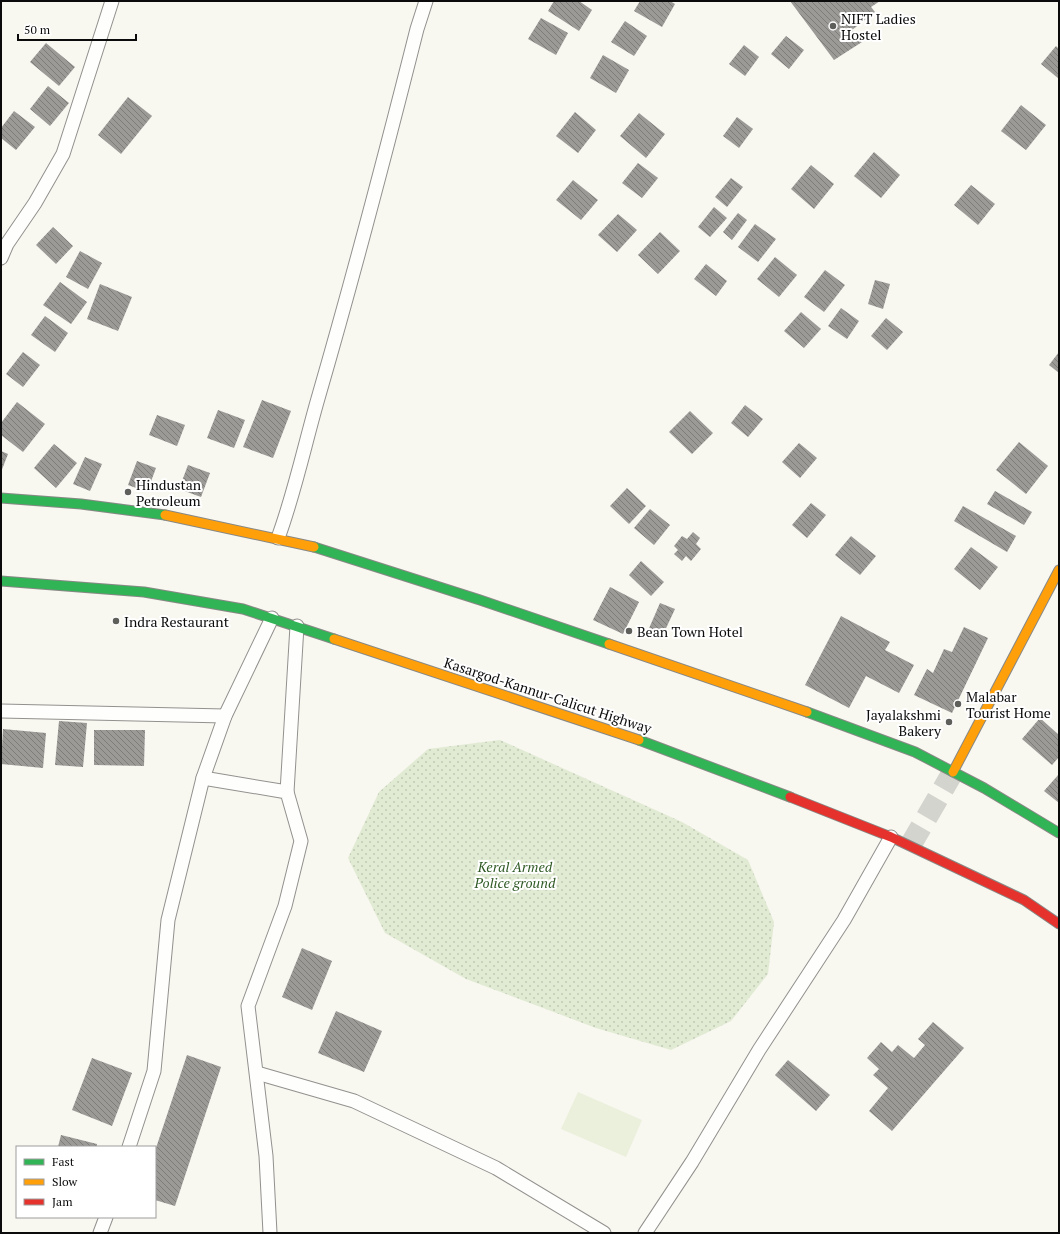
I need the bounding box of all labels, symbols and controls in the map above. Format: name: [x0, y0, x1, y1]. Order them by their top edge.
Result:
place label: NIFT Ladies Hostel: [841, 9, 916, 44]
scale bar: [18, 16, 136, 42]
marker: NIFT Ladies Hostel: [828, 21, 838, 31]
text: 50 m: [24, 22, 51, 37]
place label: Hindustan Petroleum: [136, 475, 202, 510]
marker: Hindustan Petroleum: [123, 487, 133, 497]
place label: Indra Restaurant: [124, 612, 230, 631]
marker: Indra Restaurant: [111, 616, 121, 626]
place label: Bean Town Hotel: [637, 622, 743, 641]
marker: Bean Town Hotel: [624, 626, 634, 636]
street label: Kasargod-Kannur-Calicut Highway: [442, 652, 655, 738]
place label: Malabar Tourist Home: [966, 687, 1051, 722]
marker: Malabar Tourist Home: [953, 699, 963, 709]
place label: Jayalakshmi Bakery: [866, 705, 942, 740]
marker: Jayalakshmi Bakery: [944, 717, 954, 727]
park label: Keral Armed Police ground: [474, 857, 556, 892]
legend: [16, 1146, 156, 1218]
text: Fast: [52, 1154, 75, 1169]
text: Slow: [52, 1174, 78, 1189]
text: Jam: [52, 1194, 73, 1209]

